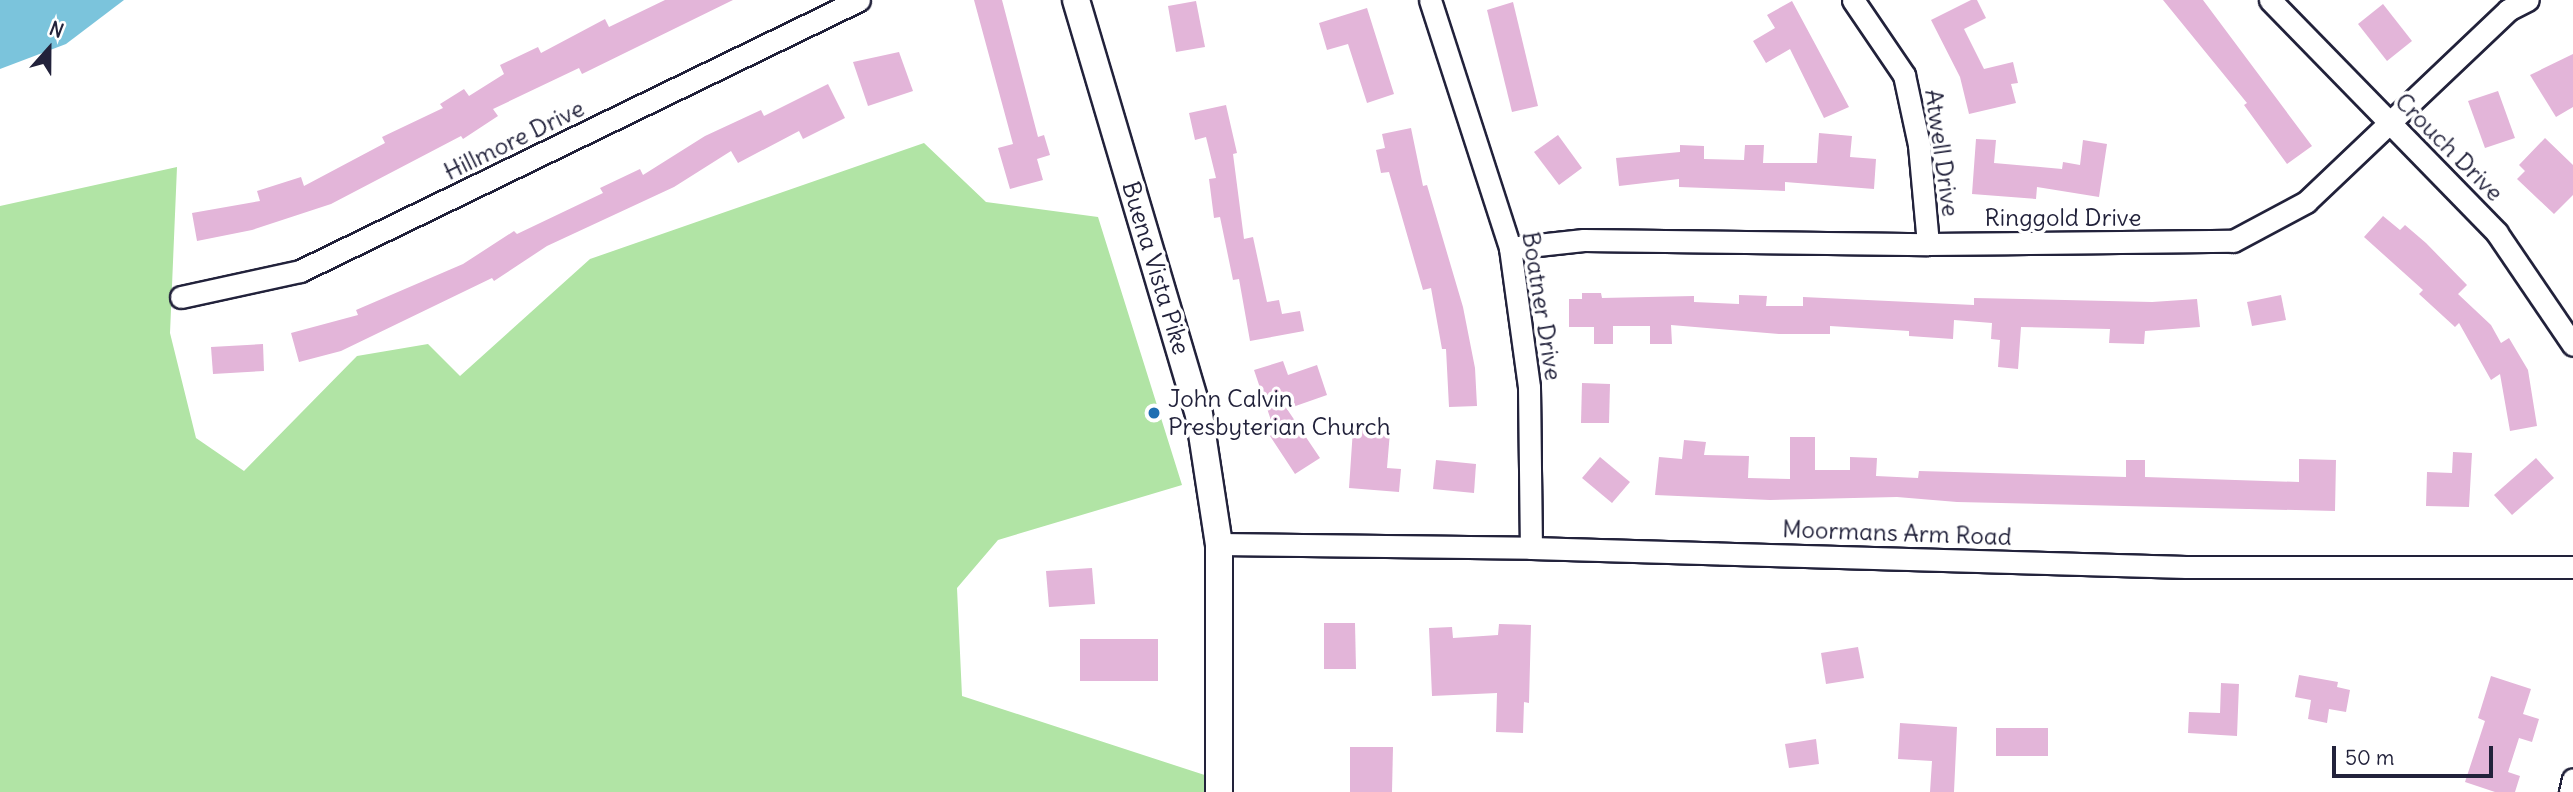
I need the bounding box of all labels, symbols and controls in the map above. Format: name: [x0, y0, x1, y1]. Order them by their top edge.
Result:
north arrow: [14, 14, 84, 84]
text: N: [46, 16, 67, 43]
street label: Atwell Drive: [1919, 87, 1965, 219]
street label: Crouch Drive: [2389, 87, 2509, 207]
street label: Hillmore Drive: [439, 94, 589, 186]
street label: Buena Vista Pike: [1116, 178, 1196, 358]
street label: Ringgold Drive: [1985, 204, 2141, 232]
street label: Boatner Drive: [1516, 230, 1568, 382]
place label: John Calvin Presbyterian Church: [1168, 385, 1391, 441]
marker: John Calvin Presbyterian Church: [1146, 405, 1162, 421]
street label: Moormans Arm Road: [1782, 515, 2012, 551]
scale bar: [2335, 732, 2496, 776]
text: 50 m: [2345, 744, 2394, 771]

